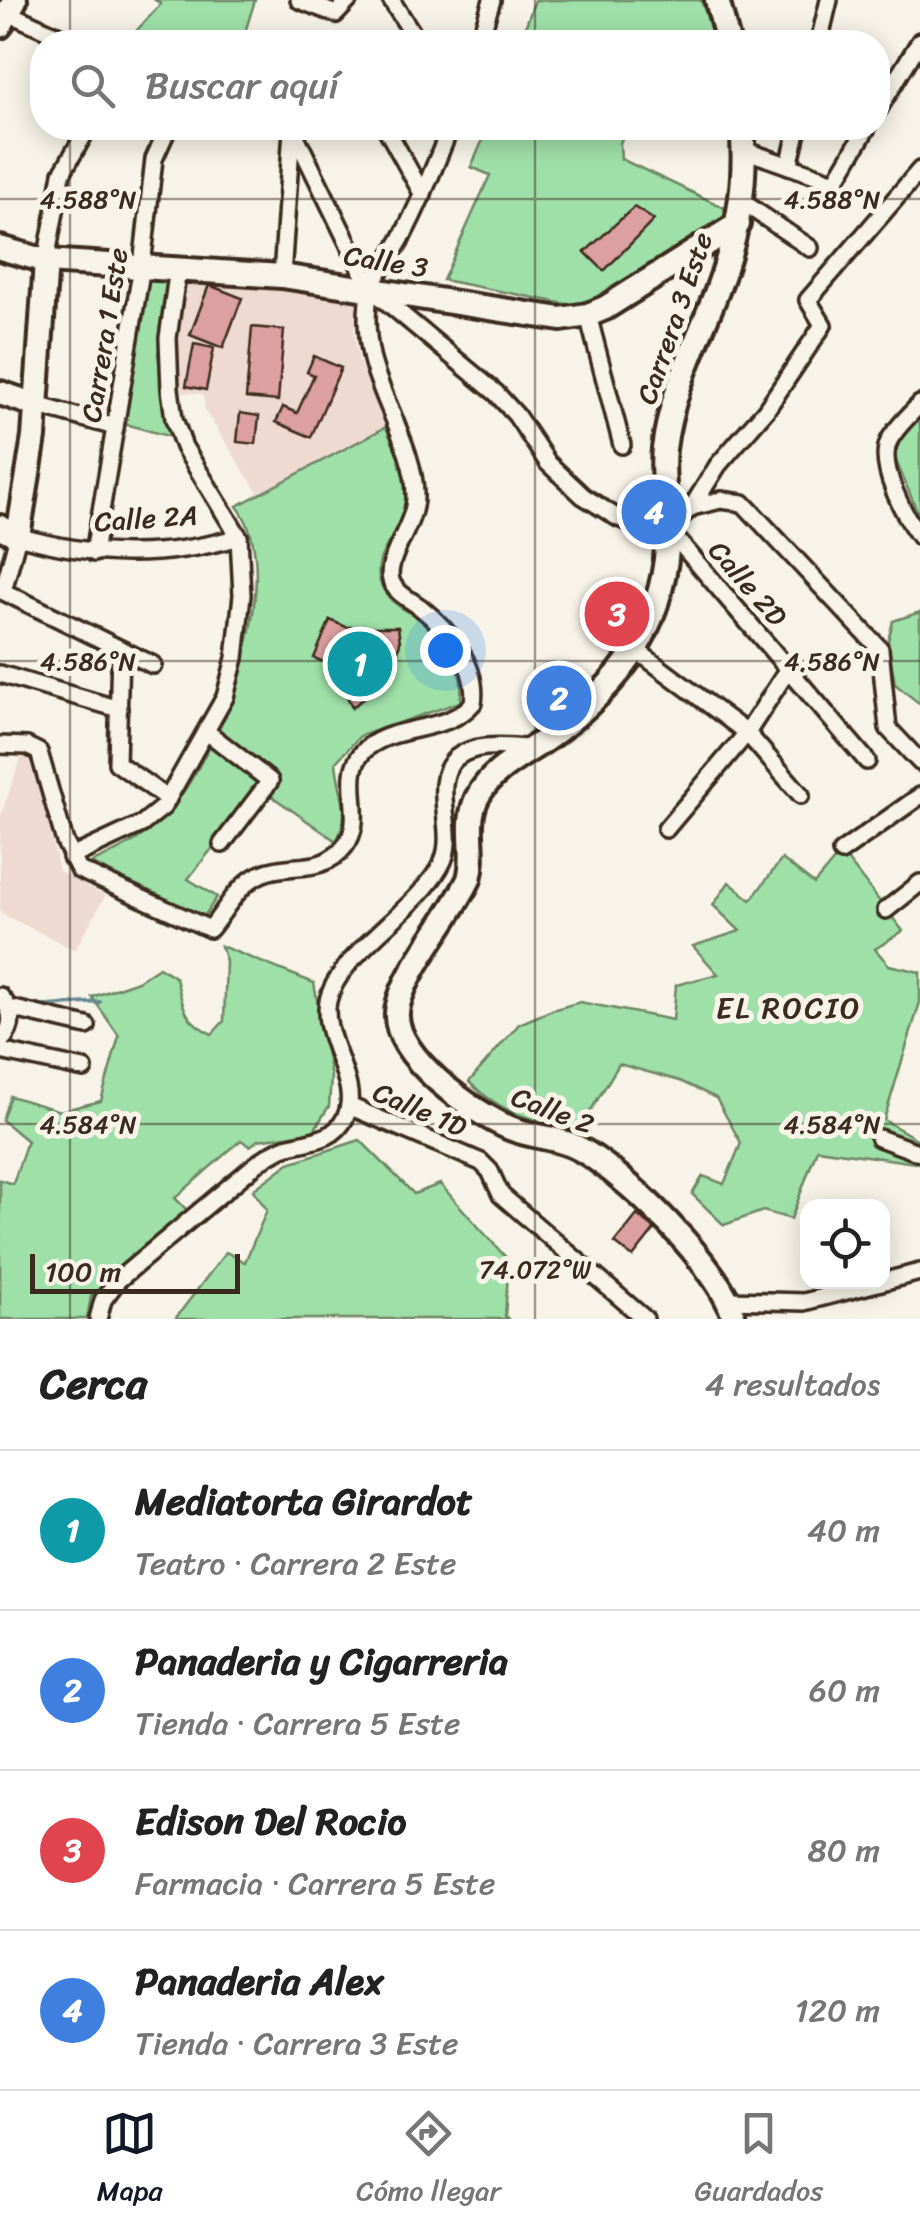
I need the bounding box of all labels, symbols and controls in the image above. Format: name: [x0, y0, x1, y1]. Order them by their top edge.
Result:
search box: [30, 30, 890, 140]
text: Buscar aquí: [145, 52, 339, 119]
icon: search: [65, 58, 120, 113]
text: 4.588°N: [40, 177, 137, 222]
text: 4.588°N: [784, 177, 881, 222]
street label: Carrera 3 Este: [622, 225, 727, 411]
street label: Calle 3: [340, 231, 432, 292]
street label: Carrera 1 Este: [67, 244, 142, 426]
pin: 4: [622, 474, 686, 550]
street label: Calle 2A: [93, 490, 199, 547]
street label: Calle 2D: [696, 529, 800, 638]
pin: 3: [584, 576, 650, 652]
your location: [420, 625, 471, 676]
pin: 1: [328, 626, 392, 702]
text: 4.586°N: [40, 639, 137, 684]
text: 4.586°N: [784, 639, 881, 684]
pin: 2: [526, 660, 592, 736]
district label: EL ROCIO: [716, 981, 862, 1035]
street label: Calle 1D: [365, 1068, 475, 1151]
street label: Calle 2: [504, 1072, 601, 1149]
text: 4.584°N: [39, 1102, 137, 1147]
text: 4.584°N: [783, 1102, 881, 1147]
map controls: [800, 1199, 890, 1289]
button: locate: [800, 1199, 890, 1289]
text: 100 m: [45, 1247, 121, 1296]
text: 74.072°W: [479, 1247, 592, 1292]
scale bar: [30, 1249, 240, 1294]
text: Cerca: [40, 1347, 147, 1421]
text: 4 resultados: [705, 1356, 880, 1413]
text: Mediatorta Girardot: [135, 1468, 473, 1535]
text: 1: [66, 1502, 79, 1559]
text: 40 m: [807, 1502, 880, 1559]
text: Teatro · Carrera 2 Este: [135, 1535, 457, 1592]
text: Panaderia y Cigarreria: [135, 1628, 508, 1695]
text: 2: [63, 1662, 82, 1719]
text: 60 m: [809, 1662, 880, 1719]
text: Tienda · Carrera 5 Este: [135, 1695, 460, 1752]
text: Edison Del Rocio: [135, 1788, 406, 1855]
text: 3: [64, 1822, 81, 1879]
text: 80 m: [808, 1822, 880, 1879]
text: Farmacia · Carrera 5 Este: [135, 1855, 495, 1912]
text: Panaderia Alex: [135, 1948, 384, 2015]
text: 4: [62, 1982, 83, 2039]
text: 120 m: [795, 1982, 880, 2039]
text: Tienda · Carrera 3 Este: [135, 2015, 459, 2072]
tab: Mapa: [97, 2106, 163, 2215]
tab: Cómo llegar: [356, 2106, 501, 2215]
tab: Guardados: [695, 2106, 823, 2215]

